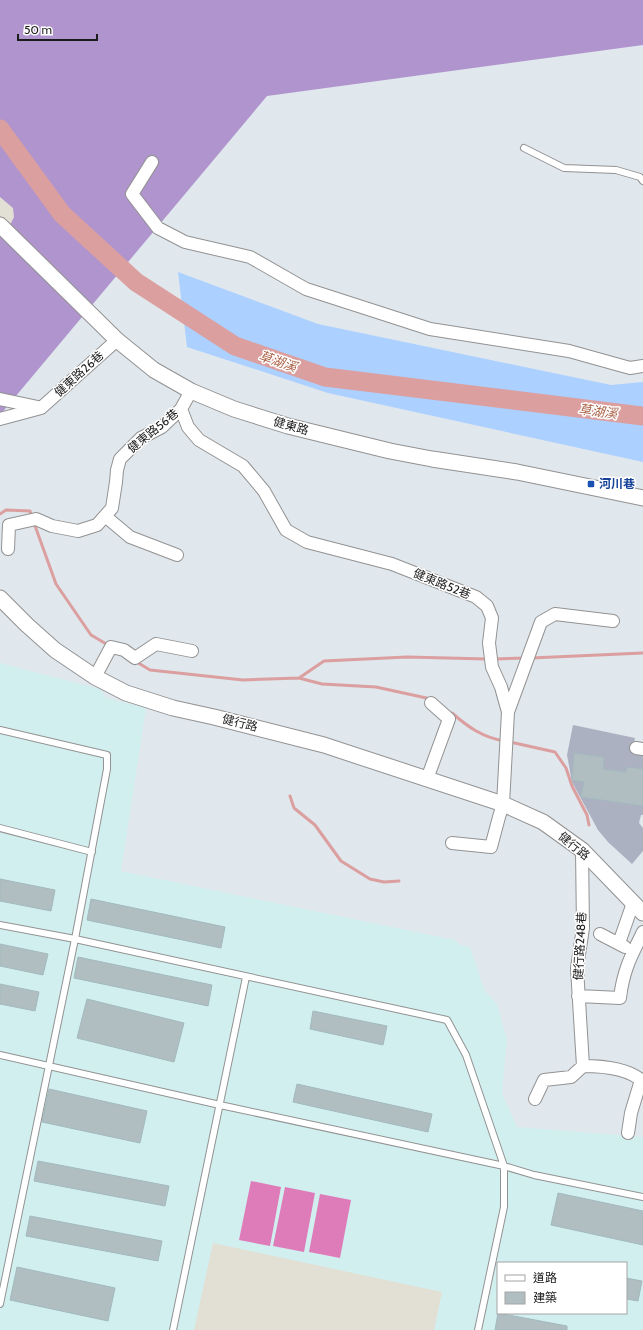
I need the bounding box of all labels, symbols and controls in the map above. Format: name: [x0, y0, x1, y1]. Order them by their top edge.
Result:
scale bar: [18, 16, 97, 42]
text: 50 m: [24, 22, 52, 37]
water label: 草湖溪: [257, 347, 301, 376]
street label: 健東路26巷: [51, 348, 106, 400]
water label: 草湖溪: [578, 401, 620, 422]
street label: 健東路56巷: [124, 405, 181, 456]
street label: 健東路: [272, 413, 311, 438]
place label: 河川巷: [599, 476, 635, 491]
marker: 河川巷: [586, 479, 596, 489]
street label: 健東路52巷: [411, 565, 473, 602]
street label: 健行路: [221, 711, 259, 734]
street label: 健行路: [556, 828, 593, 863]
street label: 健行路248巷: [570, 911, 589, 981]
legend: [497, 1262, 627, 1314]
text: 道路: [533, 1270, 557, 1285]
text: 建築: [533, 1290, 557, 1305]

